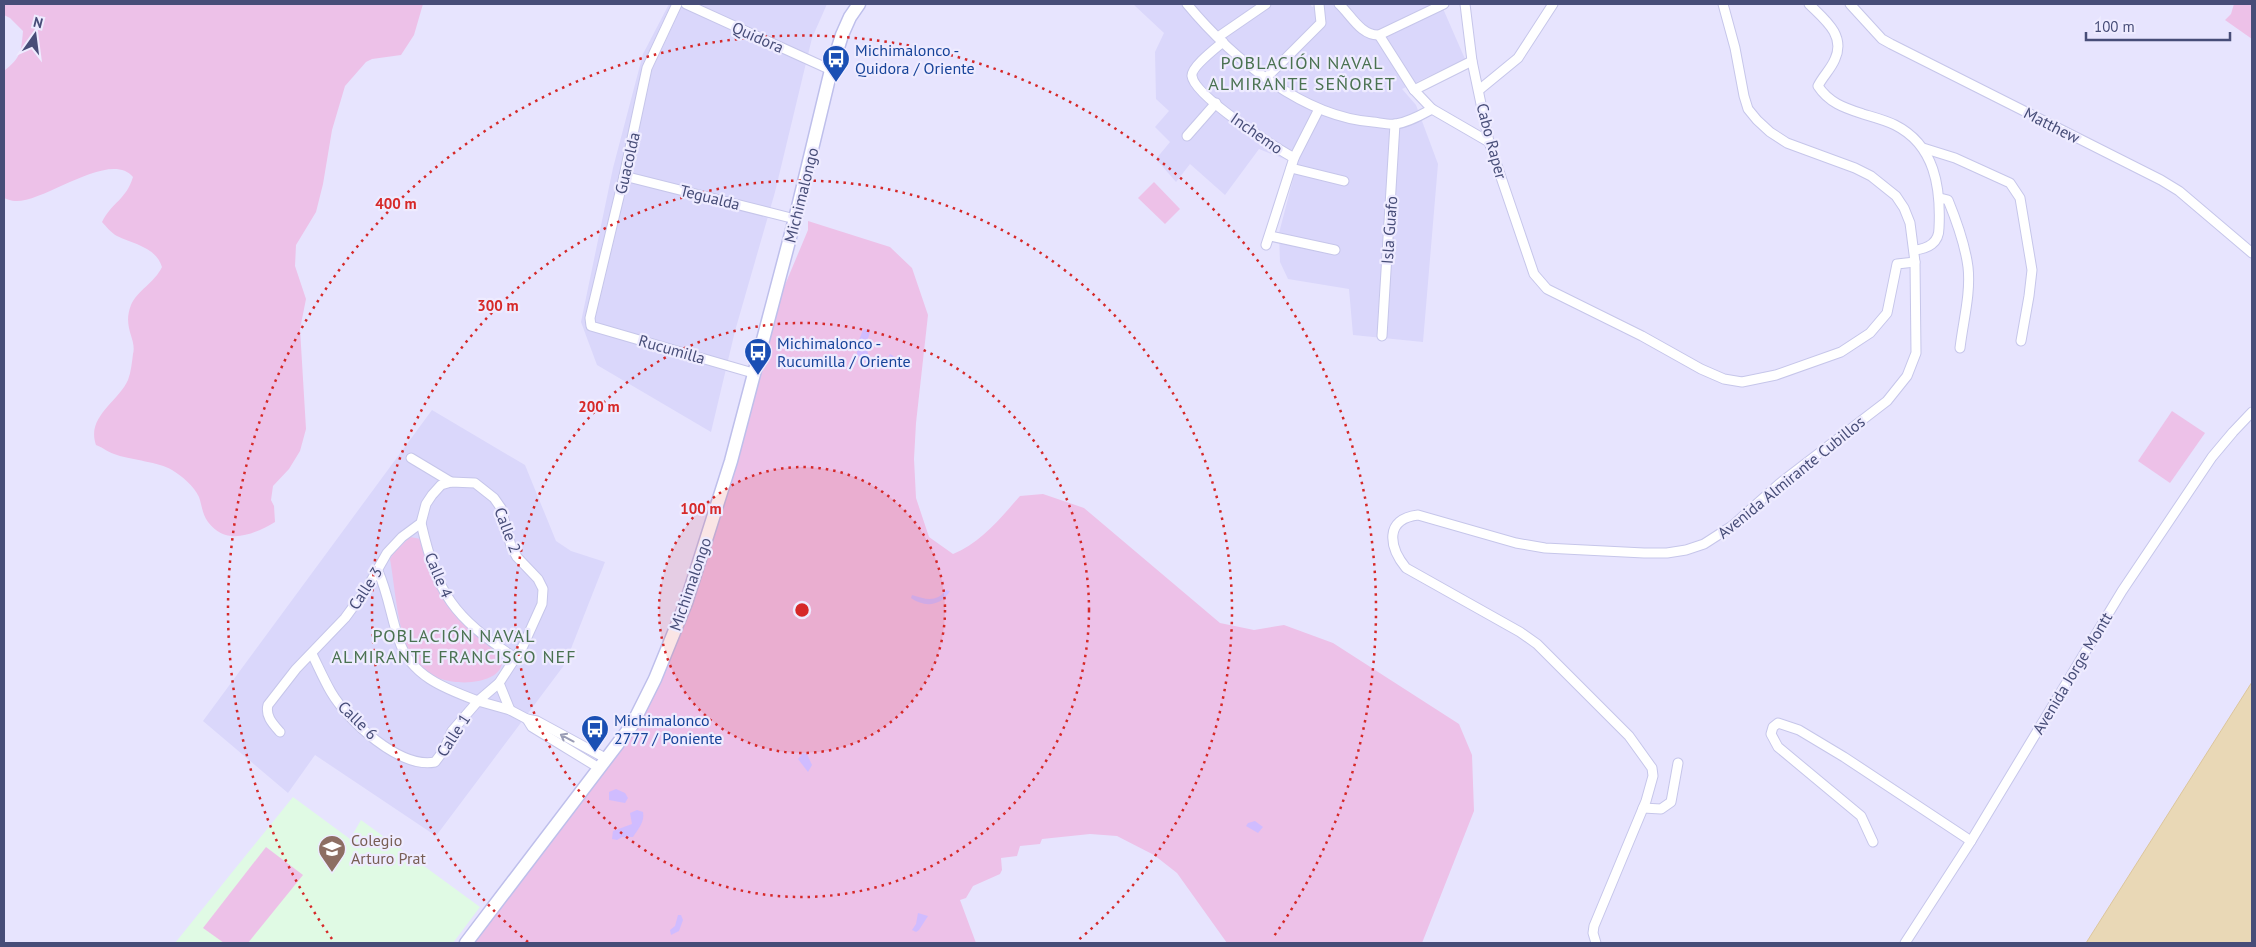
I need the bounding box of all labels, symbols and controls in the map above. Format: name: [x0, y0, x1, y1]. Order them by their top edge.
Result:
north arrow: [10, 10, 60, 60]
scale bar: [2086, 10, 2230, 42]
text: N: [32, 13, 45, 32]
street label: Quidora: [729, 17, 787, 57]
text: 100 m: [2094, 17, 2135, 36]
place label: Michimalonco - Quidora / Oriente: [855, 40, 975, 78]
bus stop icon: Michimalonco - Quidora / Oriente: [821, 44, 851, 83]
district label: POBLACIÓN NAVAL ALMIRANTE SEÑORET: [1208, 51, 1396, 95]
street label: Cabo Raper: [1472, 101, 1512, 182]
street label: Matthew: [2021, 102, 2083, 148]
street label: Inchemo: [1227, 108, 1287, 158]
street label: Guacolda: [610, 130, 644, 196]
street label: Michimalongo: [780, 145, 822, 245]
street label: Tegualda: [678, 180, 742, 214]
text: 400 m: [375, 194, 417, 213]
street label: Isla Guafo: [1377, 195, 1401, 265]
text: 300 m: [477, 296, 519, 315]
street label: Rucumilla: [636, 330, 708, 368]
place label: Michimalonco - Rucumilla / Oriente: [777, 333, 911, 371]
bus stop icon: Michimalonco - Rucumilla / Oriente: [743, 337, 773, 376]
text: 200 m: [578, 397, 620, 416]
street label: Avenida Almirante Cubillos: [1713, 411, 1869, 543]
text: 100 m: [680, 499, 722, 518]
street label: Calle 2: [490, 504, 526, 556]
street label: Michimalongo: [665, 535, 715, 633]
street label: Calle 4: [421, 549, 458, 601]
street label: Calle 3: [344, 563, 386, 613]
centre of rings: [793, 601, 811, 619]
street label: Avenida Jorge Montt: [2028, 608, 2117, 738]
district label: POBLACIÓN NAVAL ALMIRANTE FRANCISCO NEF: [332, 624, 576, 668]
street label: Calle 6: [334, 696, 382, 744]
street label: Calle 1: [432, 710, 474, 760]
place label: Michimalonco 2777 / Poniente: [614, 710, 722, 748]
bus stop icon: Michimalonco 2777 / Poniente: [580, 714, 610, 753]
one-way arrow: [560, 733, 575, 743]
place label: Colegio Arturo Prat: [351, 830, 426, 868]
school or university icon: Colegio Arturo Prat: [317, 834, 347, 873]

